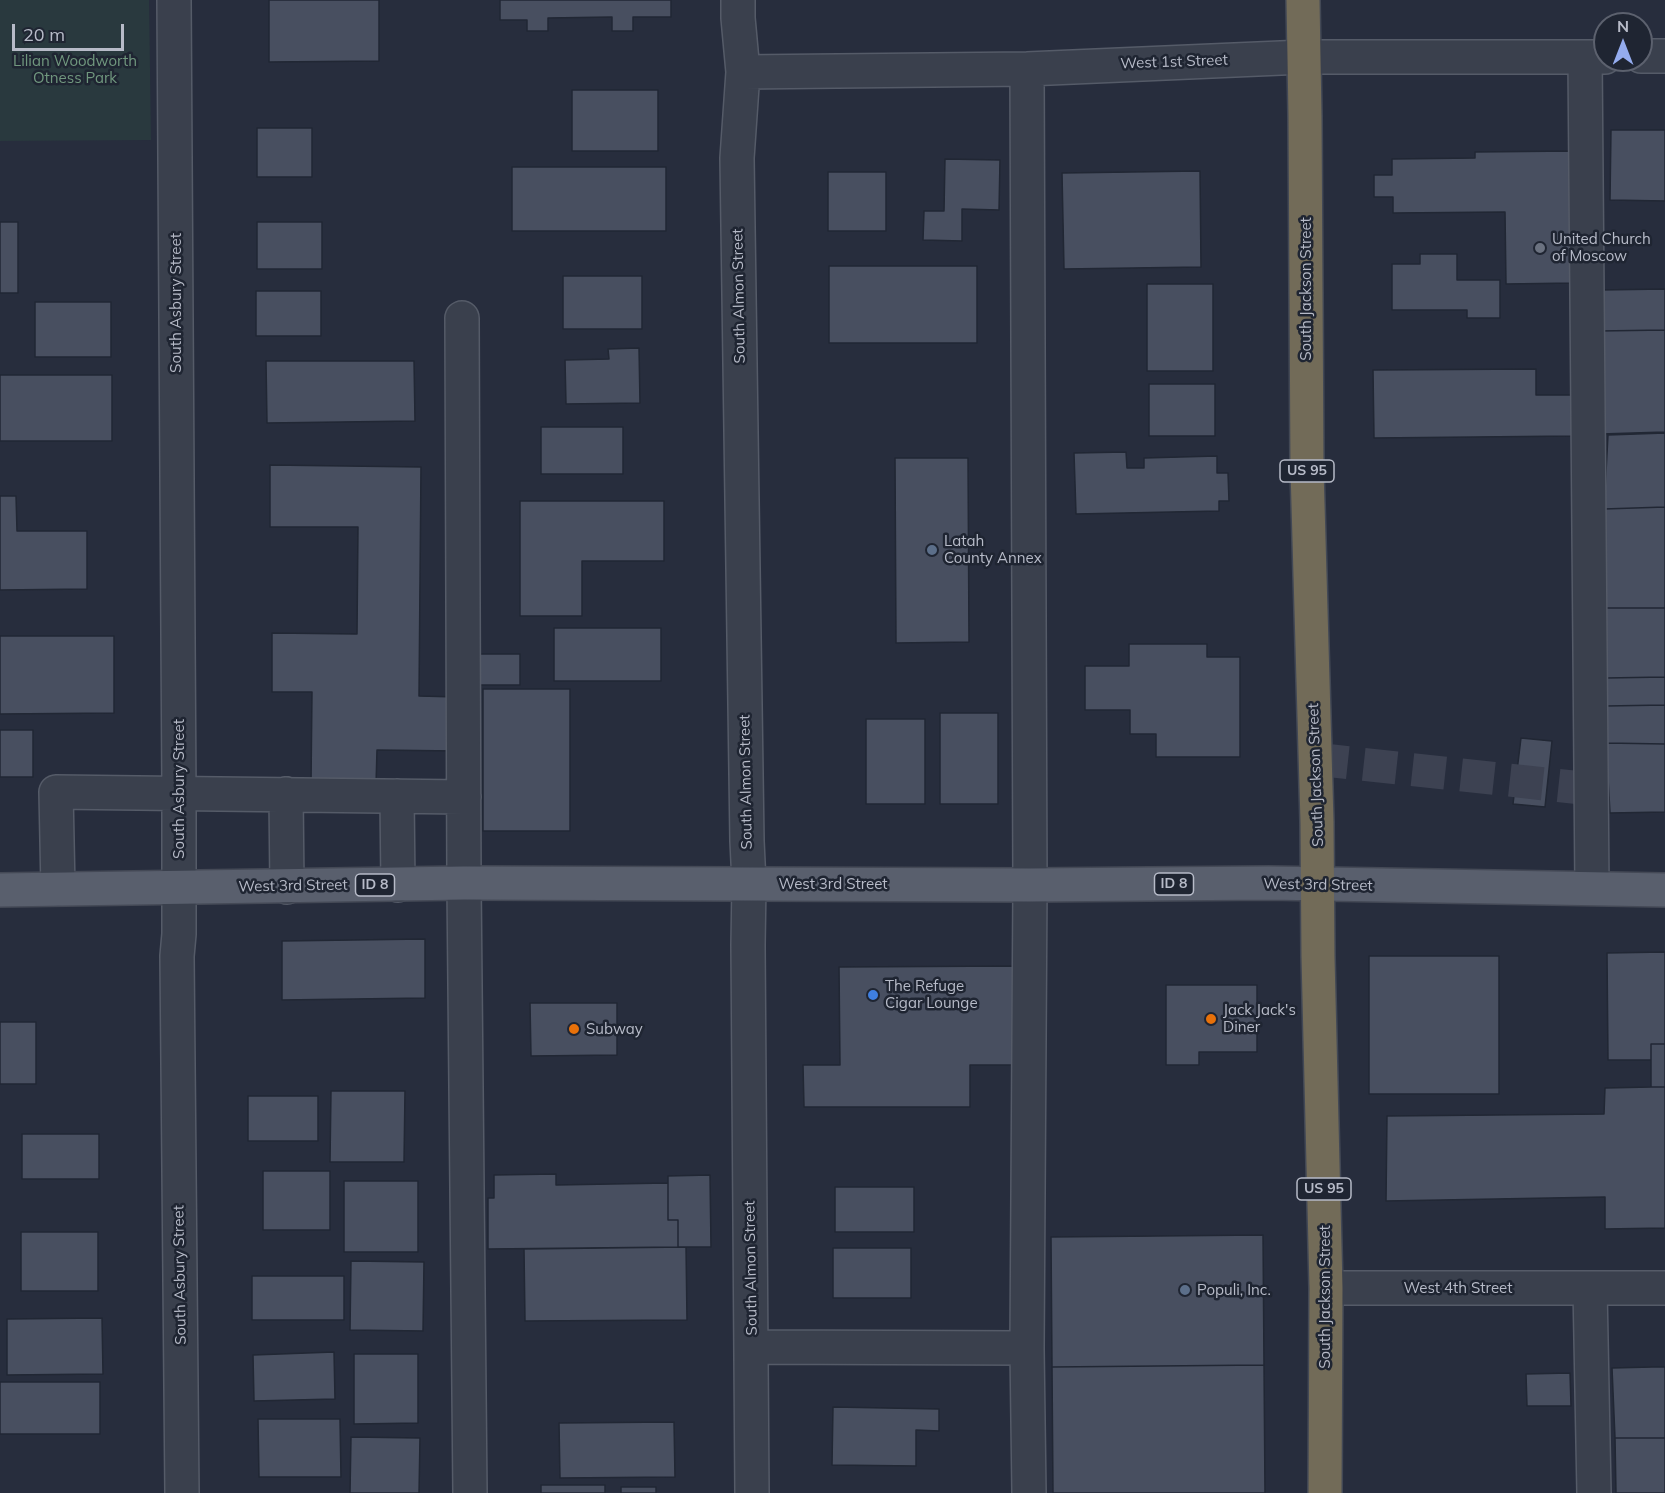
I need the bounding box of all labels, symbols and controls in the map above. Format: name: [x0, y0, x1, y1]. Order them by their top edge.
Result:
scale bar: [15, 12, 128, 50]
north arrow: [1593, 12, 1653, 72]
text: N: [1617, 16, 1629, 36]
text: 20 m: [23, 23, 65, 46]
street label: West 1st Street: [1120, 51, 1228, 73]
park label: Lilian Woodworth Otness Park: [13, 52, 137, 87]
street label: South Jackson Street: [1297, 217, 1315, 361]
street label: South Almon Street: [729, 228, 749, 364]
place label: United Church of Moscow: [1552, 230, 1651, 265]
street label: South Asbury Street: [167, 233, 185, 373]
marker: United Church of Moscow: [1533, 241, 1547, 255]
road number: US 95: [1280, 460, 1334, 482]
place label: Latah County Annex: [944, 532, 1042, 567]
marker: Latah County Annex: [925, 543, 939, 557]
street label: South Jackson Street: [1304, 703, 1328, 847]
street label: South Almon Street: [736, 714, 756, 850]
street label: South Asbury Street: [170, 719, 188, 859]
road number: ID 8: [1154, 873, 1194, 895]
road number: ID 8: [356, 874, 394, 896]
street label: West 3rd Street: [778, 875, 888, 893]
street label: West 3rd Street: [1263, 875, 1373, 895]
street label: West 3rd Street: [238, 876, 348, 896]
place label: The Refuge Cigar Lounge: [885, 977, 978, 1012]
marker: The Refuge Cigar Lounge: [866, 988, 880, 1002]
place label: Jack Jack's Diner: [1223, 1001, 1296, 1036]
marker: Jack Jack's Diner: [1204, 1012, 1218, 1026]
place label: Subway: [586, 1020, 643, 1038]
marker: Subway: [567, 1022, 581, 1036]
road number: US 95: [1297, 1178, 1351, 1200]
street label: South Almon Street: [741, 1200, 761, 1336]
street label: South Asbury Street: [170, 1205, 190, 1345]
street label: South Jackson Street: [1316, 1225, 1334, 1369]
street label: West 4th Street: [1404, 1279, 1512, 1297]
place label: Populi, Inc.: [1197, 1281, 1271, 1299]
marker: Populi, Inc.: [1178, 1283, 1192, 1297]

